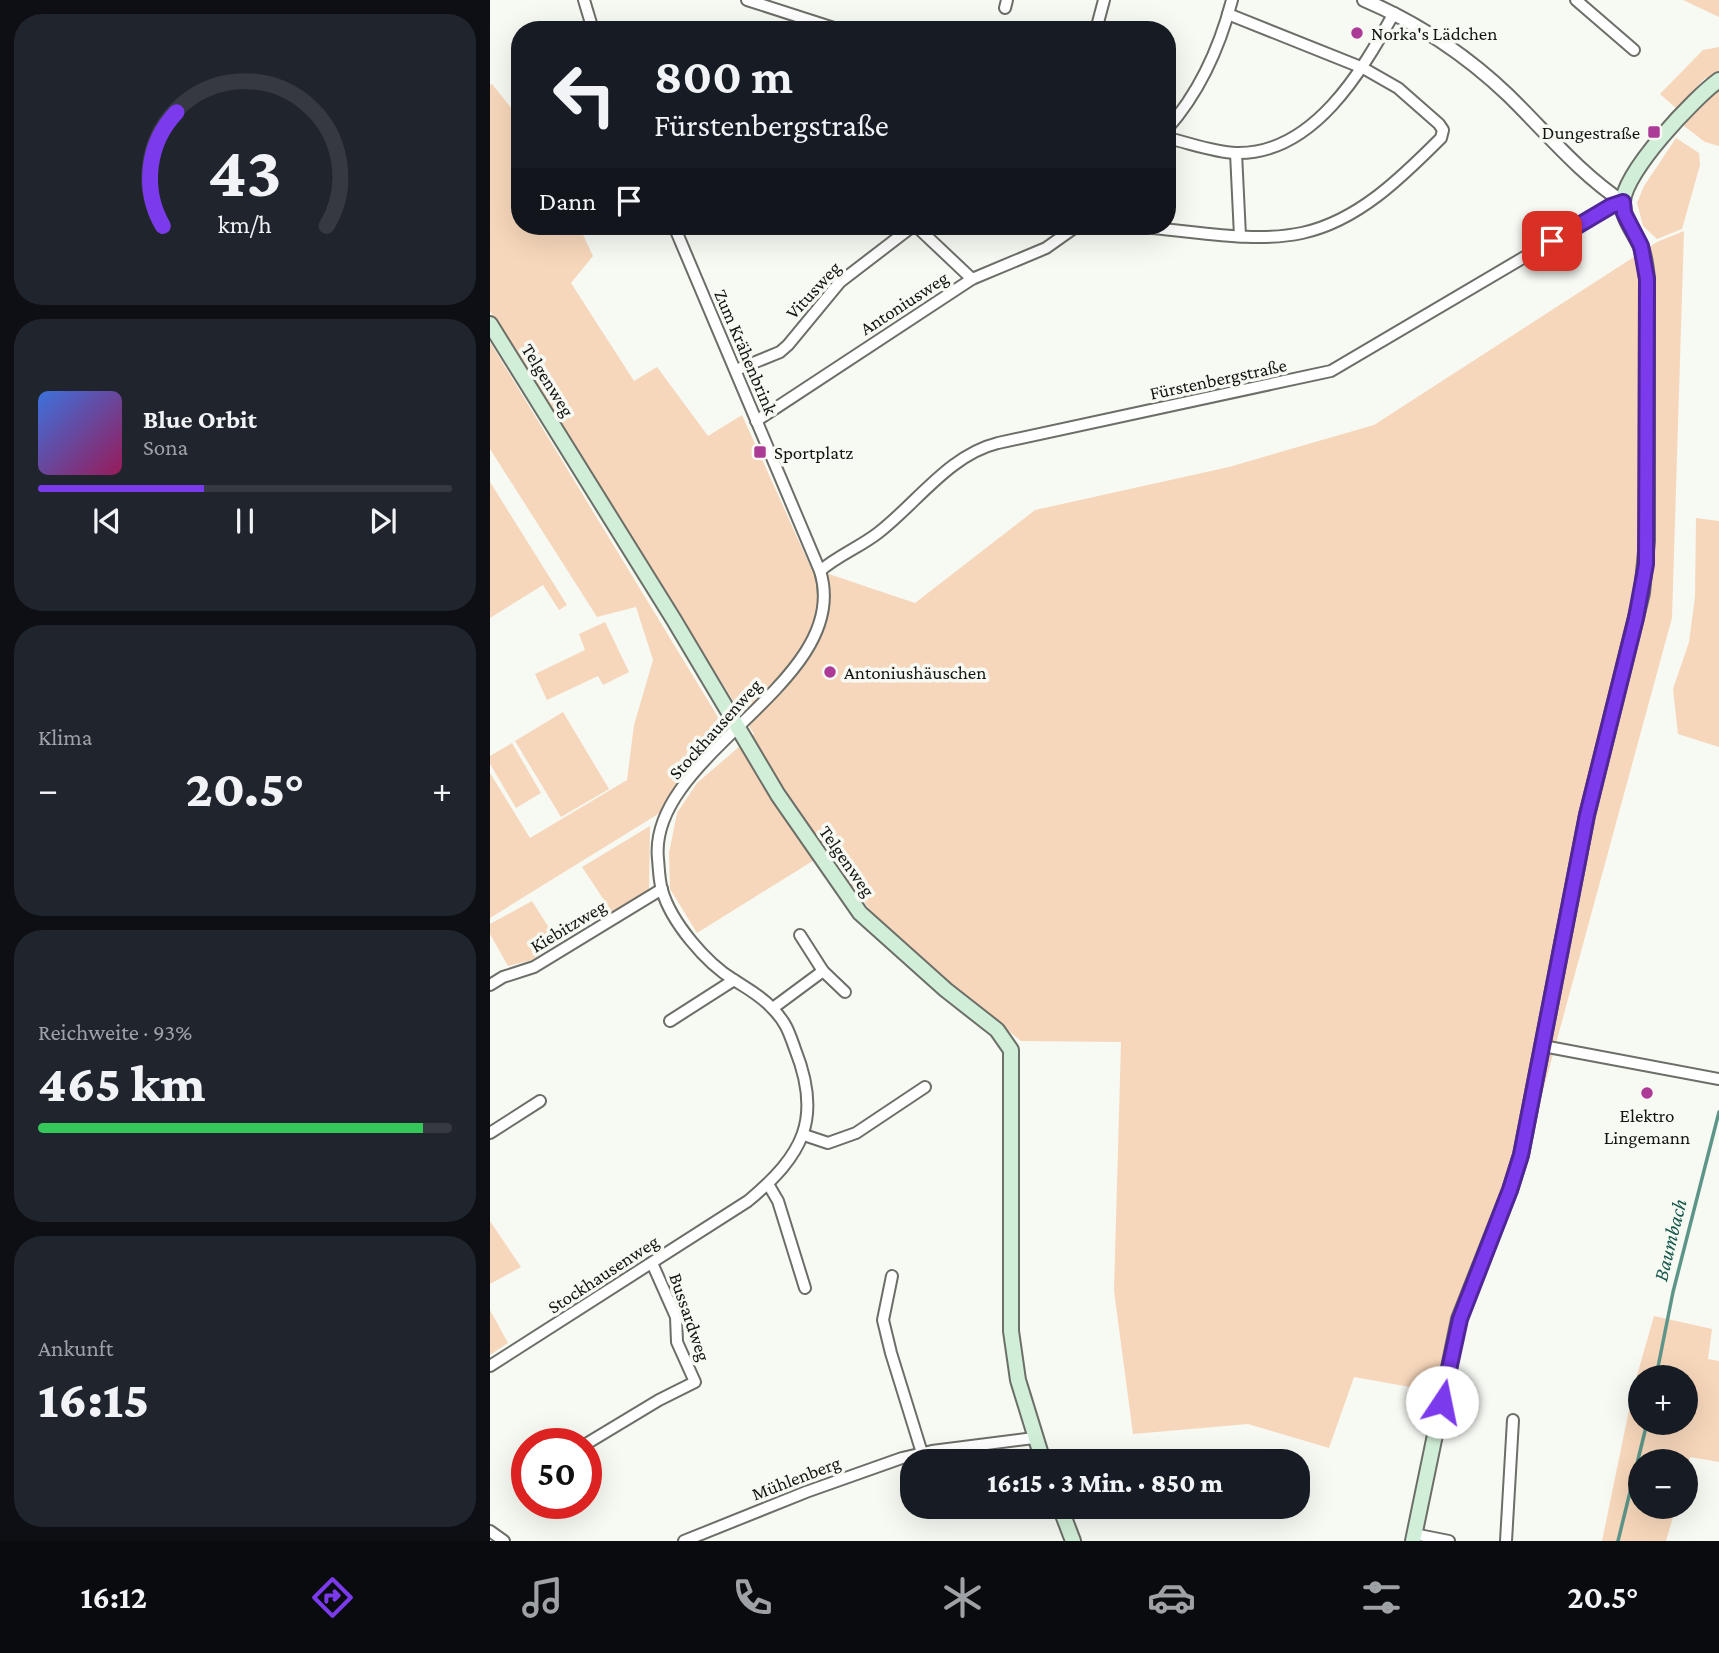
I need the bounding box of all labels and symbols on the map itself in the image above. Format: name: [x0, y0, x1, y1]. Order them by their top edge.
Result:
place label: Norka's Lädchen: [1371, 23, 1497, 44]
marker: Norka's Lädchen: [1349, 25, 1365, 41]
place label: Dungestraße: [1542, 122, 1640, 143]
marker: Dungestraße: [1646, 124, 1662, 140]
pin: [1522, 211, 1582, 271]
street label: Vitusweg: [781, 257, 845, 323]
street label: Antoniusweg: [856, 267, 952, 339]
street label: Zum Krähenbrink: [710, 286, 782, 419]
street label: Telgenweg: [517, 340, 579, 420]
street label: Fürstenbergstraße: [1148, 354, 1288, 404]
place label: Sportplatz: [774, 442, 853, 463]
marker: Sportplatz: [752, 444, 768, 460]
place label: Antoniushäuschen: [844, 662, 986, 683]
marker: Antoniushäuschen: [822, 664, 838, 680]
street label: Stockhausenweg: [664, 675, 766, 783]
street label: Telgenweg: [815, 821, 879, 901]
street label: Kiebitzweg: [526, 895, 610, 957]
marker: Elektro Lingemann: [1639, 1085, 1655, 1101]
place label: Elektro Lingemann: [1604, 1105, 1690, 1148]
water label: Baumbach: [1648, 1196, 1692, 1284]
street label: Stockhausenweg: [544, 1230, 662, 1318]
street label: Bussardweg: [665, 1270, 715, 1364]
position arrow: [1405, 1365, 1479, 1439]
speed limit sign: 50: [511, 1428, 602, 1519]
street label: Mühlenberg: [749, 1451, 843, 1505]

